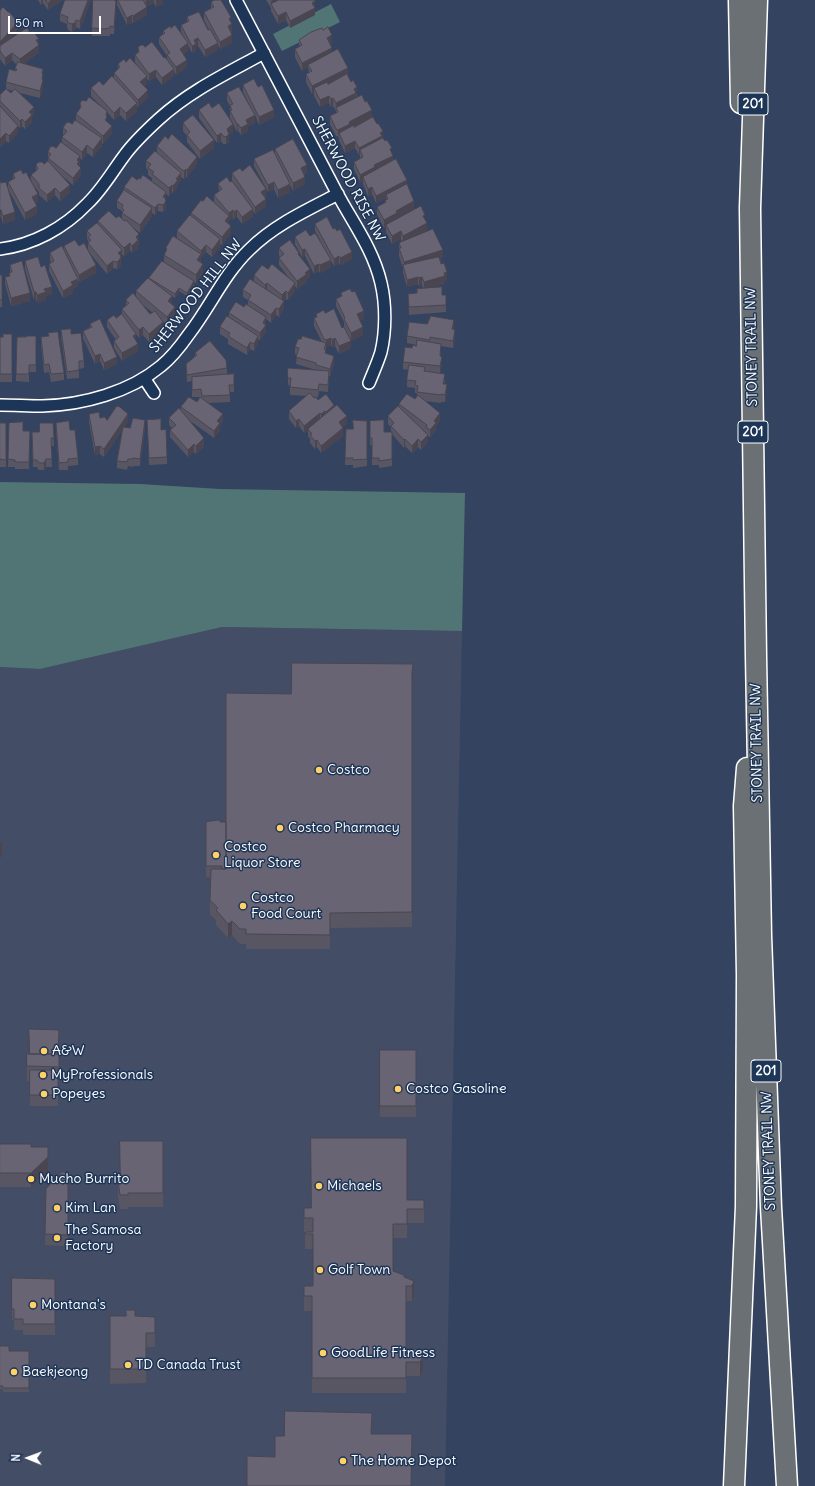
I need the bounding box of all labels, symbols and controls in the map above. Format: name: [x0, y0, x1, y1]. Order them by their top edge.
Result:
scale bar: [10, 8, 103, 34]
text: 50 m: [15, 15, 43, 30]
road number: 201: [738, 93, 768, 115]
street label: SHERWOOD RISE NW: [308, 114, 388, 244]
street label: SHERWOOD HILL NW: [146, 236, 246, 356]
street label: STONEY TRAIL NW: [743, 287, 761, 407]
road number: 201: [738, 421, 768, 443]
street label: STONEY TRAIL NW: [748, 683, 766, 803]
place label: Costco: [327, 762, 370, 778]
marker: Costco: [314, 765, 324, 775]
place label: Costco Pharmacy: [288, 820, 400, 836]
marker: Costco Pharmacy: [275, 823, 285, 833]
place label: Costco Liquor Store: [224, 839, 300, 872]
marker: Costco Liquor Store: [211, 850, 221, 860]
place label: Costco Food Court: [251, 890, 321, 922]
marker: Costco Food Court: [238, 901, 248, 911]
place label: A&W: [52, 1043, 84, 1059]
marker: A&W: [39, 1046, 49, 1056]
road number: 201: [751, 1060, 781, 1082]
place label: MyProfessionals: [51, 1067, 153, 1083]
marker: MyProfessionals: [38, 1070, 48, 1080]
place label: Costco Gasoline: [406, 1081, 506, 1097]
marker: Costco Gasoline: [393, 1084, 403, 1094]
place label: Popeyes: [52, 1086, 105, 1102]
marker: Popeyes: [39, 1089, 49, 1099]
street label: STONEY TRAIL NW: [759, 1091, 779, 1211]
place label: Mucho Burrito: [39, 1171, 129, 1187]
marker: Mucho Burrito: [26, 1174, 36, 1184]
place label: Michaels: [327, 1178, 382, 1194]
marker: Michaels: [314, 1181, 324, 1191]
place label: Kim Lan: [65, 1200, 116, 1216]
marker: Kim Lan: [52, 1203, 62, 1213]
place label: The Samosa Factory: [65, 1222, 142, 1254]
marker: The Samosa Factory: [52, 1233, 62, 1243]
place label: Golf Town: [328, 1262, 390, 1278]
marker: Golf Town: [315, 1265, 325, 1275]
place label: Montana's: [41, 1297, 106, 1313]
marker: Montana's: [28, 1300, 38, 1310]
place label: GoodLife Fitness: [331, 1345, 435, 1361]
marker: GoodLife Fitness: [318, 1348, 328, 1358]
place label: TD Canada Trust: [136, 1357, 241, 1373]
marker: TD Canada Trust: [123, 1360, 133, 1370]
place label: Baekjeong: [22, 1364, 88, 1380]
marker: Baekjeong: [9, 1367, 19, 1377]
north arrow: [8, 1438, 48, 1478]
place label: The Home Depot: [351, 1453, 456, 1469]
text: N: [9, 1454, 23, 1462]
marker: The Home Depot: [338, 1456, 348, 1466]

